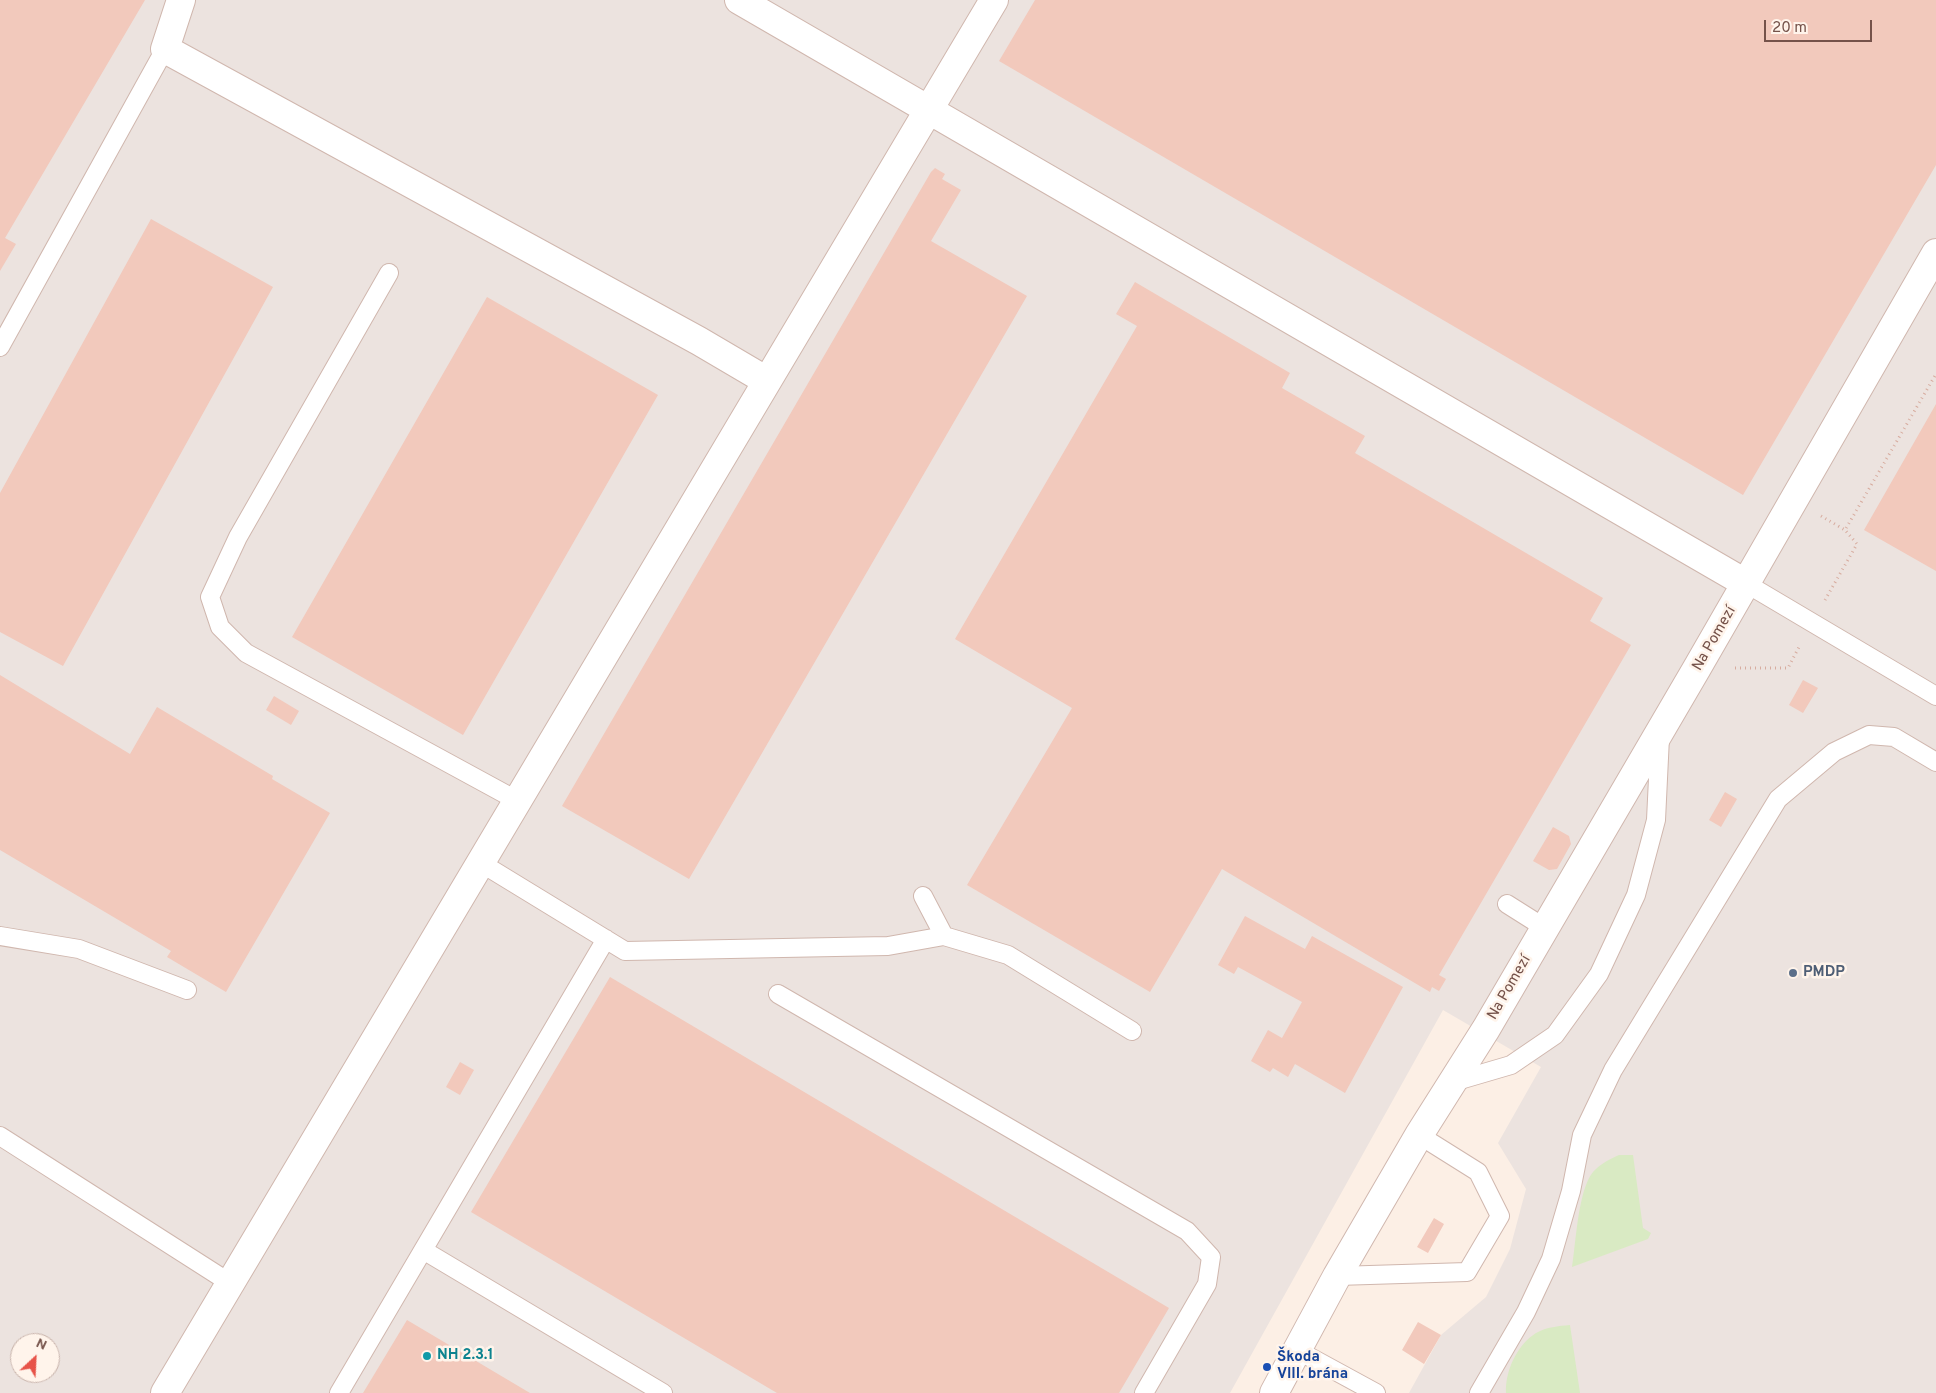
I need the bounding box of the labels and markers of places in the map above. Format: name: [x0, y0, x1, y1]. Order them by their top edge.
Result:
place label: PMDP: [1803, 964, 1845, 982]
marker: PMDP: [1787, 967, 1799, 979]
place label: NH 2.3.1: [437, 1347, 493, 1365]
place label: Škoda VIII. brána: [1277, 1349, 1348, 1384]
marker: NH 2.3.1: [421, 1350, 433, 1362]
marker: Škoda VIII. brána: [1261, 1361, 1273, 1373]

